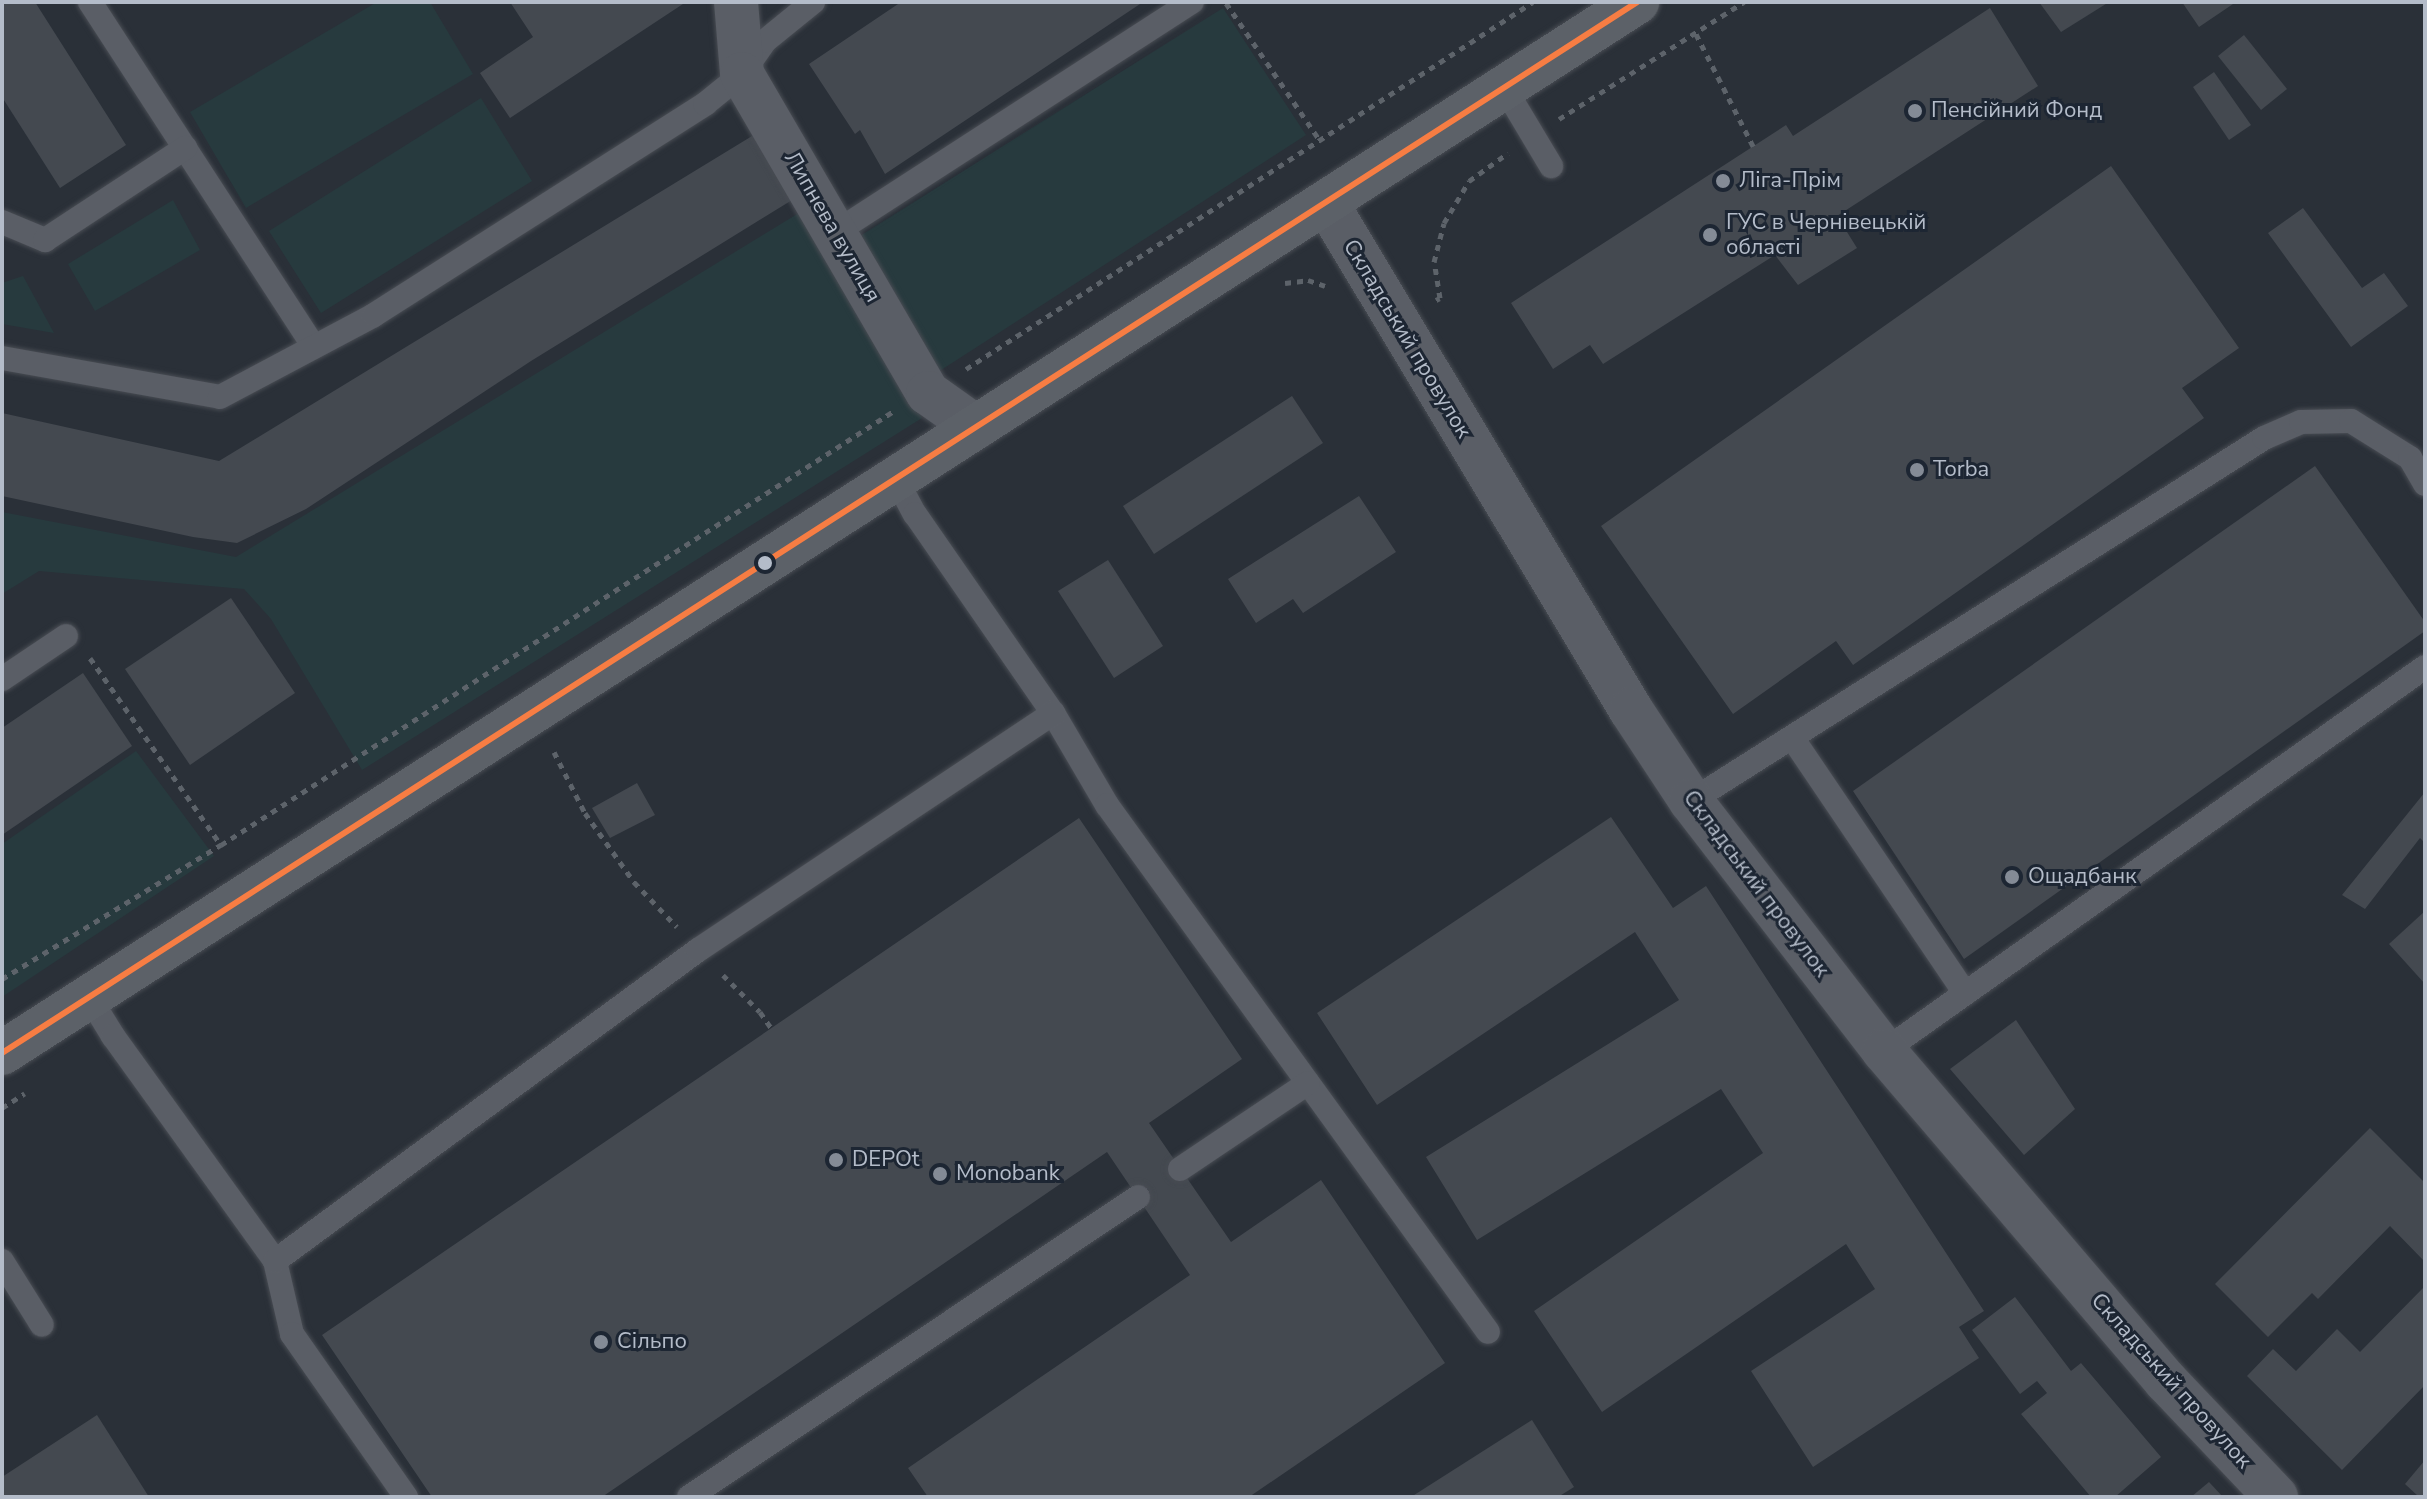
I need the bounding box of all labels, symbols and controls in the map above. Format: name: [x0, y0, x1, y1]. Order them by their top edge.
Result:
place label: Пенсійний Фонд: [1931, 98, 2102, 124]
marker: Пенсійний Фонд: [1906, 102, 1924, 120]
street label: Липнева вулиця: [778, 147, 886, 307]
place label: Ліга-Прім: [1739, 168, 1841, 194]
marker: Ліга-Прім: [1714, 172, 1732, 190]
place label: ГУС в Чернівецькій області: [1726, 209, 1926, 260]
marker: ГУС в Чернівецькій області: [1701, 226, 1719, 244]
street label: Складський провулок: [1337, 235, 1477, 443]
place label: Torba: [1933, 457, 1989, 483]
marker: Torba: [1908, 461, 1926, 479]
unlabelled marker: [757, 555, 773, 571]
street label: Складський провулок: [1677, 785, 1835, 983]
place label: Ощадбанк: [2028, 864, 2137, 890]
marker: Ощадбанк: [2003, 868, 2021, 886]
place label: DEPOt: [852, 1147, 919, 1173]
marker: DEPOt: [827, 1151, 845, 1169]
place label: Monobank: [956, 1161, 1060, 1187]
marker: Monobank: [931, 1165, 949, 1183]
street label: Складський провулок: [2085, 1288, 2257, 1474]
place label: Сільпо: [617, 1329, 687, 1355]
marker: Сільпо: [592, 1333, 610, 1351]

